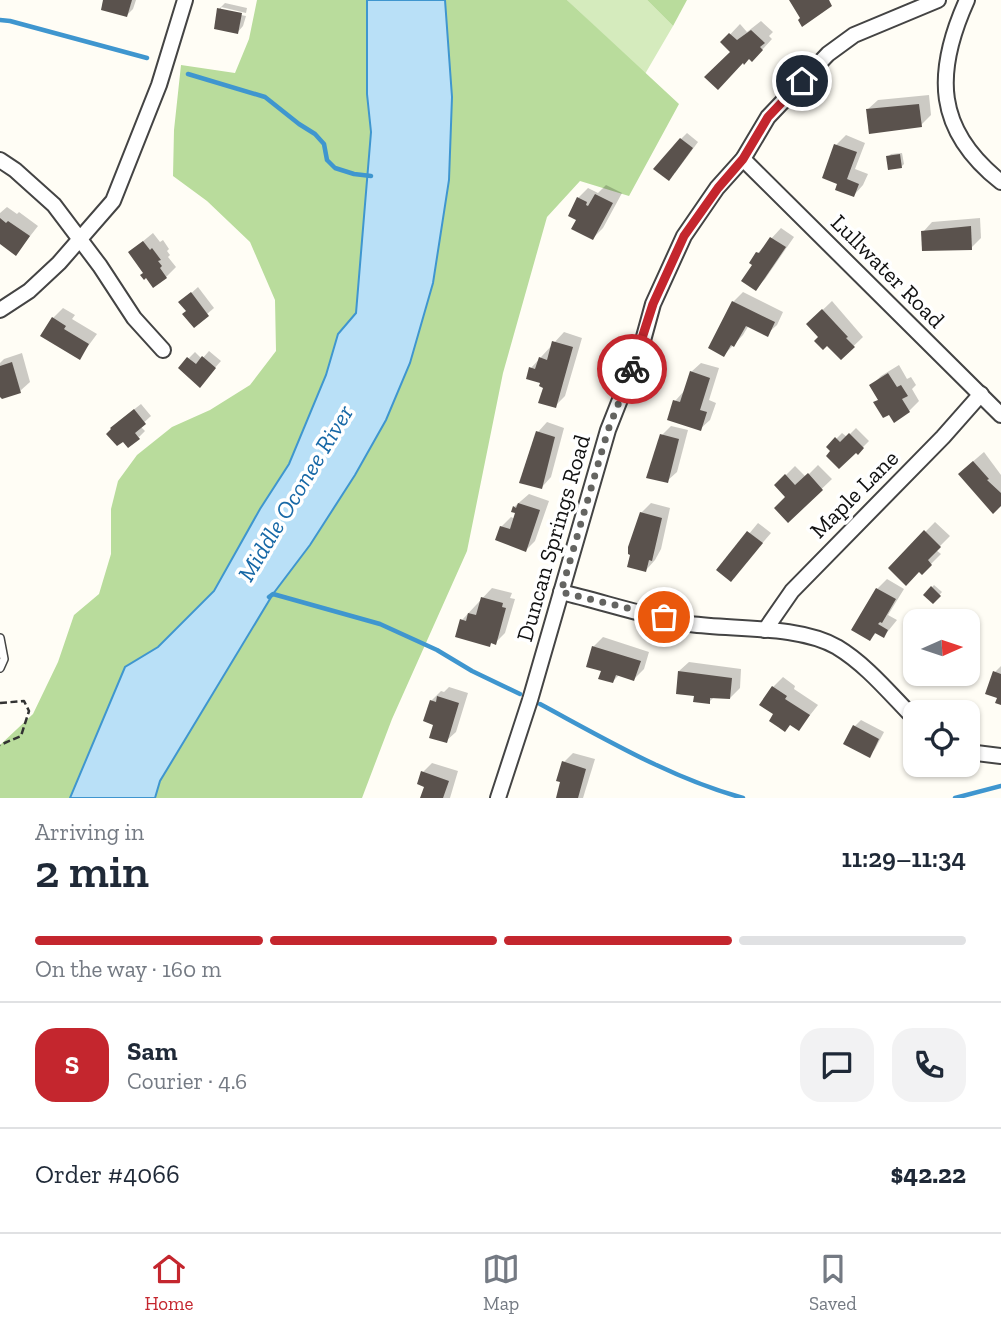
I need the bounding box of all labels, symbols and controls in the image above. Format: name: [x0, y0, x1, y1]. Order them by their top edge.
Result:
pin: [772, 51, 832, 111]
icon: home: [783, 62, 821, 100]
street label: Lullwater Road: [825, 208, 951, 334]
courier: [597, 334, 667, 404]
icon: bike: [613, 350, 651, 388]
water label: Middle Oconee River: [231, 399, 359, 586]
street label: Duncan Springs Road: [510, 431, 596, 645]
street label: Maple Lane: [804, 444, 904, 544]
pin: [634, 587, 694, 647]
icon: bag: [645, 598, 683, 636]
north arrow: [903, 609, 980, 686]
map controls: [903, 609, 980, 777]
button: locate: [903, 700, 980, 777]
text: Arriving in: [35, 818, 144, 846]
text: 11:29–11:34: [841, 842, 966, 874]
text: 2 min: [35, 844, 149, 899]
text: On the way · 160 m: [35, 955, 221, 983]
button: chat: [800, 1028, 874, 1102]
button: phone: [892, 1028, 966, 1102]
text: Sam: [127, 1035, 177, 1067]
text: S: [65, 1049, 79, 1081]
text: Courier · 4.6: [127, 1067, 247, 1095]
text: Order #4066: [35, 1158, 180, 1190]
text: $42.22: [891, 1158, 966, 1190]
tab: Home: [144, 1250, 193, 1315]
tab: Map: [482, 1250, 520, 1315]
tab: Saved: [809, 1250, 857, 1315]

